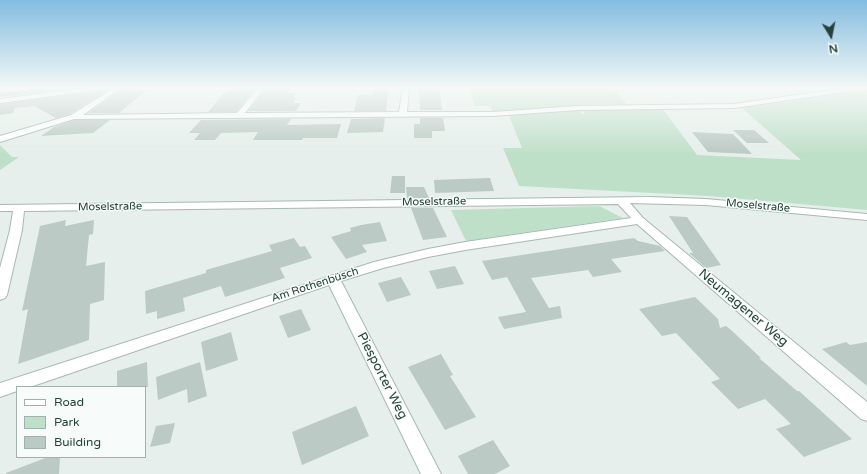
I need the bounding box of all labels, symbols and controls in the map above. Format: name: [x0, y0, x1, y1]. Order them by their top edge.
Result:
north arrow: [811, 16, 851, 56]
text: N: [828, 41, 839, 55]
street label: Moselstraße: [402, 195, 466, 209]
street label: Moselstraße: [725, 197, 791, 215]
street label: Moselstraße: [78, 200, 142, 214]
street label: Am Rothenbüsch: [270, 265, 360, 305]
street label: Neumagener Weg: [695, 266, 791, 350]
street label: Piesporter Weg: [353, 330, 411, 422]
legend: [16, 386, 146, 458]
text: Road: [54, 395, 84, 409]
text: Park: [54, 415, 80, 429]
text: Building: [54, 435, 101, 449]

